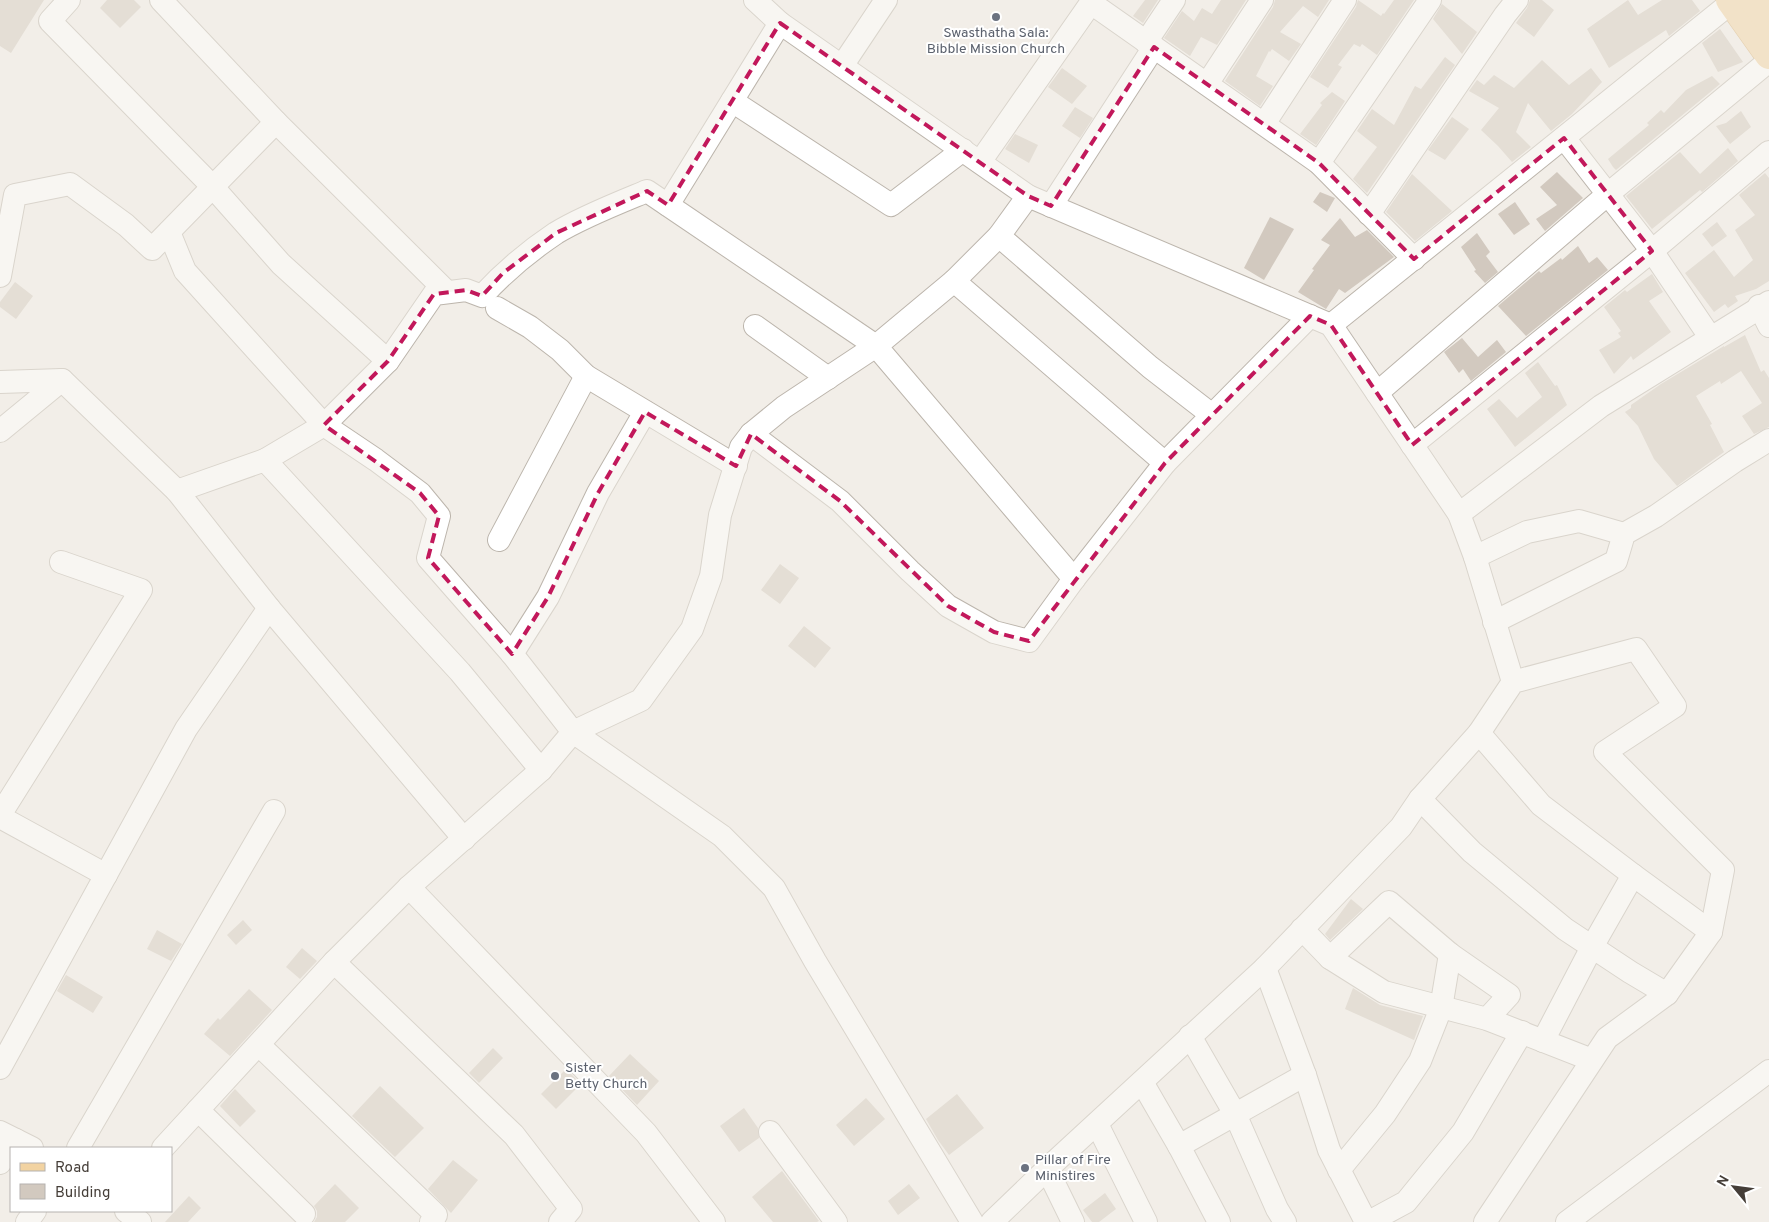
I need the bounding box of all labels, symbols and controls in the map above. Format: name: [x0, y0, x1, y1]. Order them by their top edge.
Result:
marker: Swasthatha Sala: Bibble Mission Church: [990, 11, 1002, 23]
place label: Swasthatha Sala: Bibble Mission Church: [927, 25, 1065, 58]
place label: Sister Betty Church: [565, 1060, 647, 1093]
marker: Sister Betty Church: [549, 1070, 561, 1082]
legend: [10, 1147, 172, 1212]
place label: Pillar of Fire Ministires: [1035, 1152, 1111, 1185]
text: Road: [55, 1159, 90, 1178]
marker: Pillar of Fire Ministires: [1019, 1162, 1031, 1174]
north arrow: [1709, 1162, 1759, 1212]
text: N: [1714, 1173, 1734, 1190]
text: Building: [55, 1184, 110, 1203]

